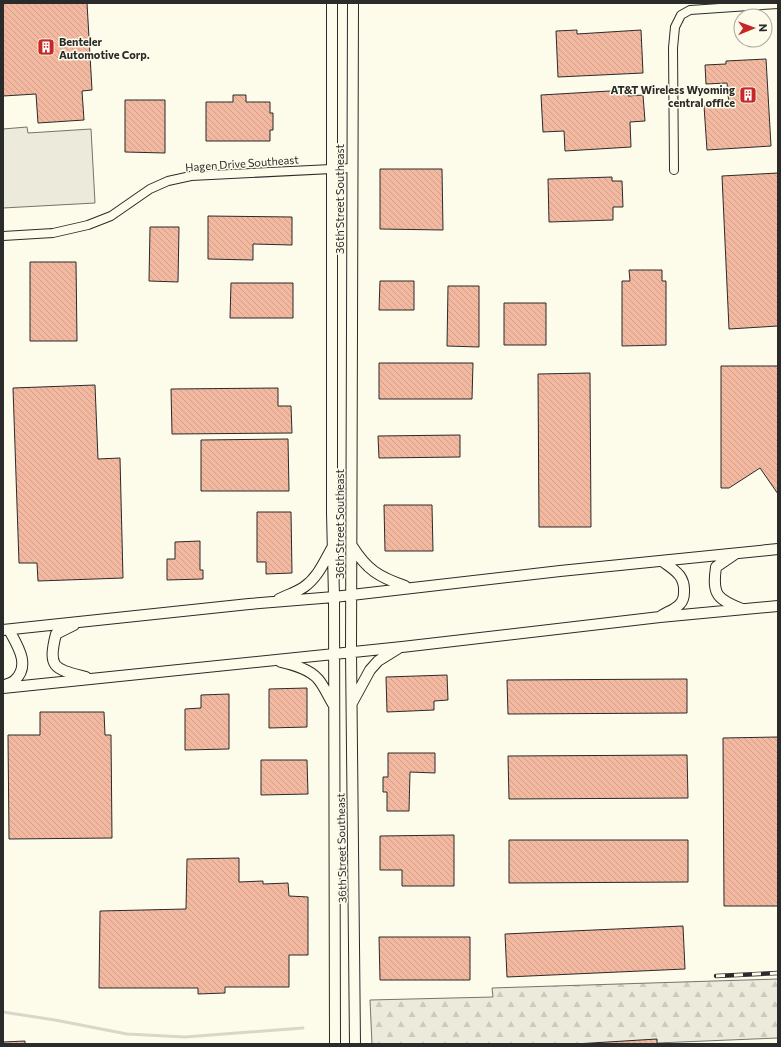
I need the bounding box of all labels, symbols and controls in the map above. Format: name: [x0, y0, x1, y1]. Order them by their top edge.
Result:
north arrow: [733, 8, 773, 48]
text: N: [757, 24, 770, 32]
place label: Benteler Automotive Corp.: [59, 35, 150, 61]
building icon: Benteler Automotive Corp.: [36, 37, 56, 57]
place label: AT&T Wireless Wyoming central office: [611, 83, 735, 109]
building icon: AT&T Wireless Wyoming central office: [738, 85, 758, 105]
street label: 36th Street Southeast: [333, 143, 346, 254]
street label: Hagen Drive Southeast: [185, 153, 300, 173]
street label: 36th Street Southeast: [333, 468, 346, 579]
street label: 36th Street Southeast: [334, 792, 348, 903]

